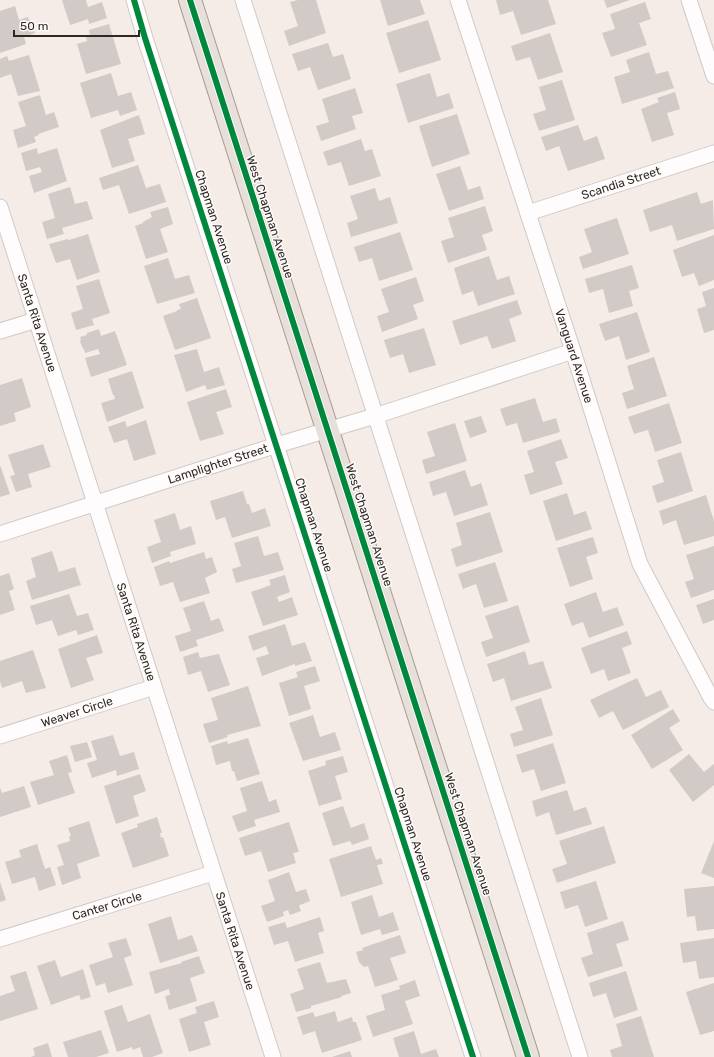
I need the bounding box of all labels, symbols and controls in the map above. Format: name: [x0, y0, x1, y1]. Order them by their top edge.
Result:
scale bar: [14, 12, 139, 38]
text: 50 m: [20, 19, 48, 33]
street label: West Chapman Avenue: [244, 154, 297, 280]
street label: Scandia Street: [580, 164, 663, 202]
street label: Chapman Avenue: [192, 168, 236, 266]
street label: Santa Rita Avenue: [15, 272, 60, 374]
street label: Vanguard Avenue: [552, 307, 596, 405]
street label: Lamplighter Street: [166, 441, 270, 487]
street label: West Chapman Avenue: [343, 462, 396, 588]
street label: Chapman Avenue: [292, 476, 336, 574]
street label: Santa Rita Avenue: [114, 581, 159, 683]
street label: Weaver Circle: [39, 694, 115, 730]
street label: West Chapman Avenue: [442, 771, 495, 897]
street label: Chapman Avenue: [391, 785, 435, 883]
street label: Canter Circle: [71, 889, 144, 923]
street label: Santa Rita Avenue: [213, 890, 258, 992]

